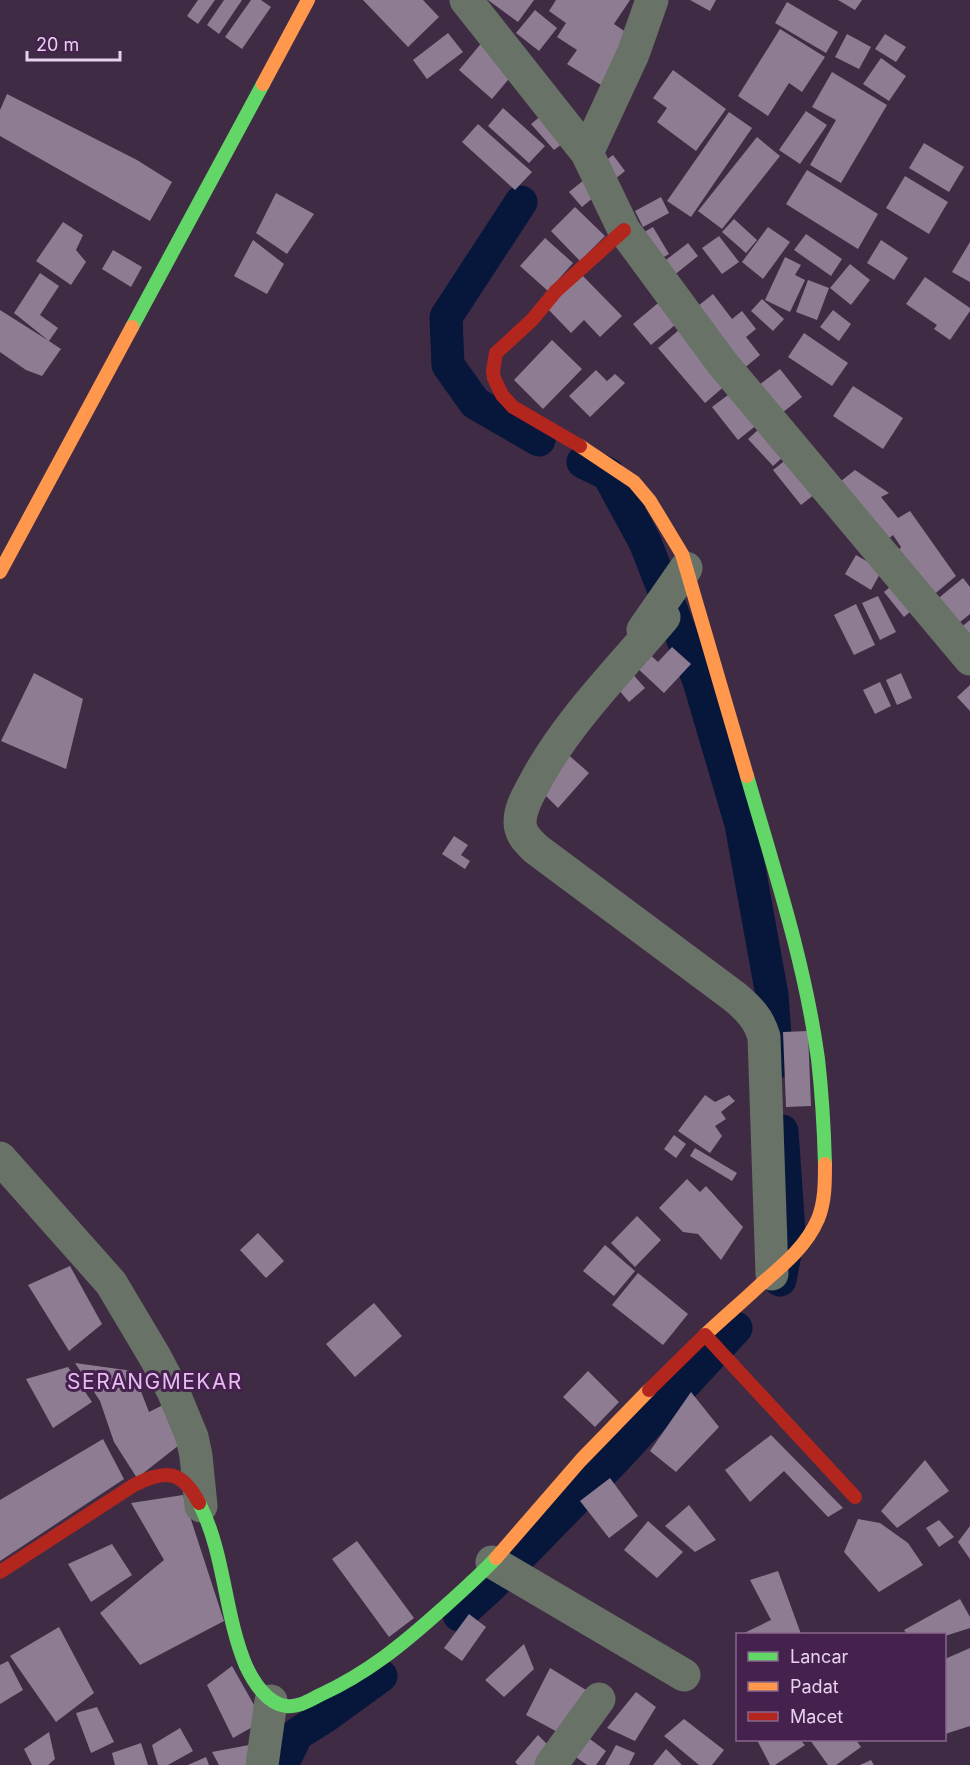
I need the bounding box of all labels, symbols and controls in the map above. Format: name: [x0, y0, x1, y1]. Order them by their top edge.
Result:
scale bar: [27, 24, 120, 62]
text: 20 m: [36, 34, 79, 55]
district label: SERANGMEKAR: [67, 1369, 243, 1394]
legend: [736, 1633, 946, 1741]
text: Lancar: [790, 1646, 848, 1667]
text: Padat: [790, 1676, 839, 1697]
text: Macet: [790, 1706, 843, 1727]

